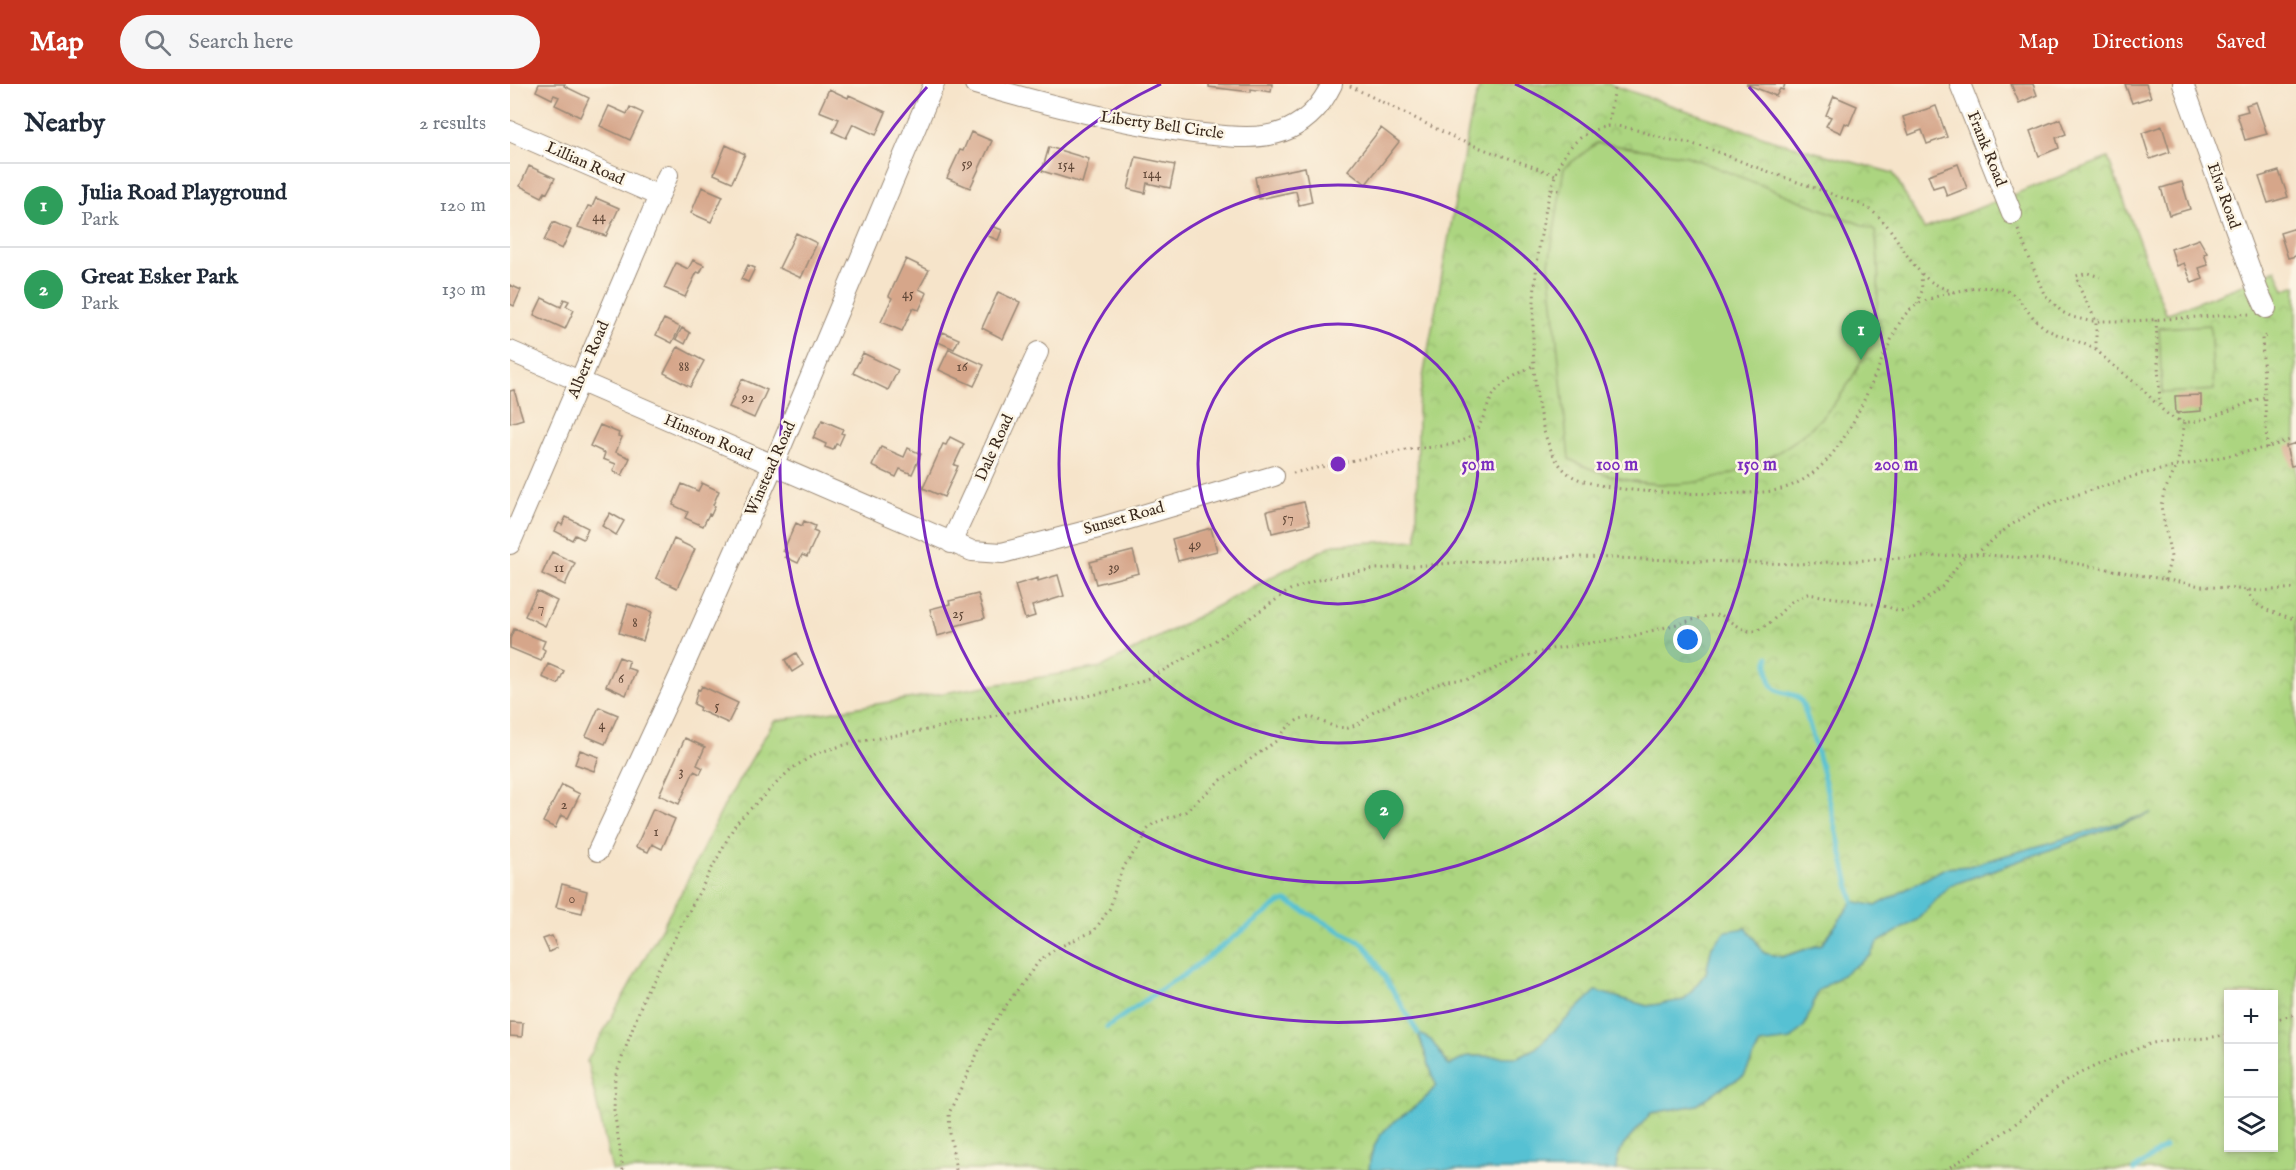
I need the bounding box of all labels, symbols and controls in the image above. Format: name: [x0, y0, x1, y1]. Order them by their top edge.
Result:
search box: [120, 15, 540, 69]
text: Map: [30, 25, 84, 60]
icon: search: [141, 26, 174, 59]
text: Search here: [189, 28, 293, 56]
text: Map: [2019, 29, 2059, 56]
text: Directions: [2092, 29, 2183, 56]
text: Saved: [2216, 29, 2266, 56]
text: Nearby: [24, 107, 105, 140]
street label: Liberty Bell Circle: [1099, 107, 1225, 145]
street label: Frank Road: [1962, 108, 2010, 190]
text: 2 results: [419, 111, 486, 136]
street label: Lillian Road: [543, 138, 628, 190]
house number: 59: [961, 155, 973, 173]
house number: 154: [1057, 156, 1075, 174]
street label: Elva Road: [2202, 160, 2244, 232]
house number: 144: [1143, 165, 1162, 183]
text: Julia Road Playground: [81, 179, 287, 207]
text: 1: [40, 193, 47, 218]
text: 120 m: [440, 193, 486, 218]
text: Park: [81, 207, 119, 232]
house number: 44: [592, 208, 606, 226]
text: Great Esker Park: [81, 263, 238, 291]
text: 2: [39, 277, 48, 302]
text: 130 m: [441, 277, 486, 302]
house number: 45: [902, 285, 914, 303]
text: Park: [81, 291, 119, 316]
pin: 1: [1842, 310, 1880, 360]
street label: Albert Road: [563, 318, 614, 403]
house number: 88: [679, 358, 689, 376]
house number: 16: [956, 358, 969, 376]
house number: 92: [741, 389, 755, 407]
street label: Hinston Road: [661, 410, 756, 466]
street label: Dale Road: [971, 411, 1019, 485]
street label: Winstead Road: [741, 418, 801, 519]
centre of rings: [1328, 454, 1348, 474]
text: 50 m: [1461, 454, 1495, 477]
text: 100 m: [1596, 454, 1638, 477]
text: 150 m: [1737, 454, 1777, 477]
text: 200 m: [1874, 454, 1918, 477]
street label: Sunset Road: [1081, 498, 1167, 540]
house number: 57: [1282, 509, 1294, 527]
house number: 49: [1189, 536, 1201, 554]
house number: 11: [554, 559, 564, 577]
house number: 39: [1108, 559, 1120, 577]
house number: 7: [538, 599, 544, 617]
house number: 25: [952, 605, 964, 623]
house number: 8: [632, 614, 638, 632]
your location: [1673, 625, 1702, 654]
house number: 6: [618, 670, 625, 688]
house number: 5: [714, 697, 720, 715]
house number: 4: [599, 716, 606, 734]
house number: 3: [678, 763, 684, 781]
pin: 2: [1364, 790, 1404, 840]
house number: 2: [561, 796, 568, 814]
house number: 1: [653, 823, 659, 841]
house number: 0: [569, 890, 576, 908]
map controls: [2224, 990, 2278, 1152]
button: +: [2224, 990, 2278, 1044]
button: −: [2224, 1044, 2278, 1098]
button: layers: [2224, 1098, 2278, 1152]

